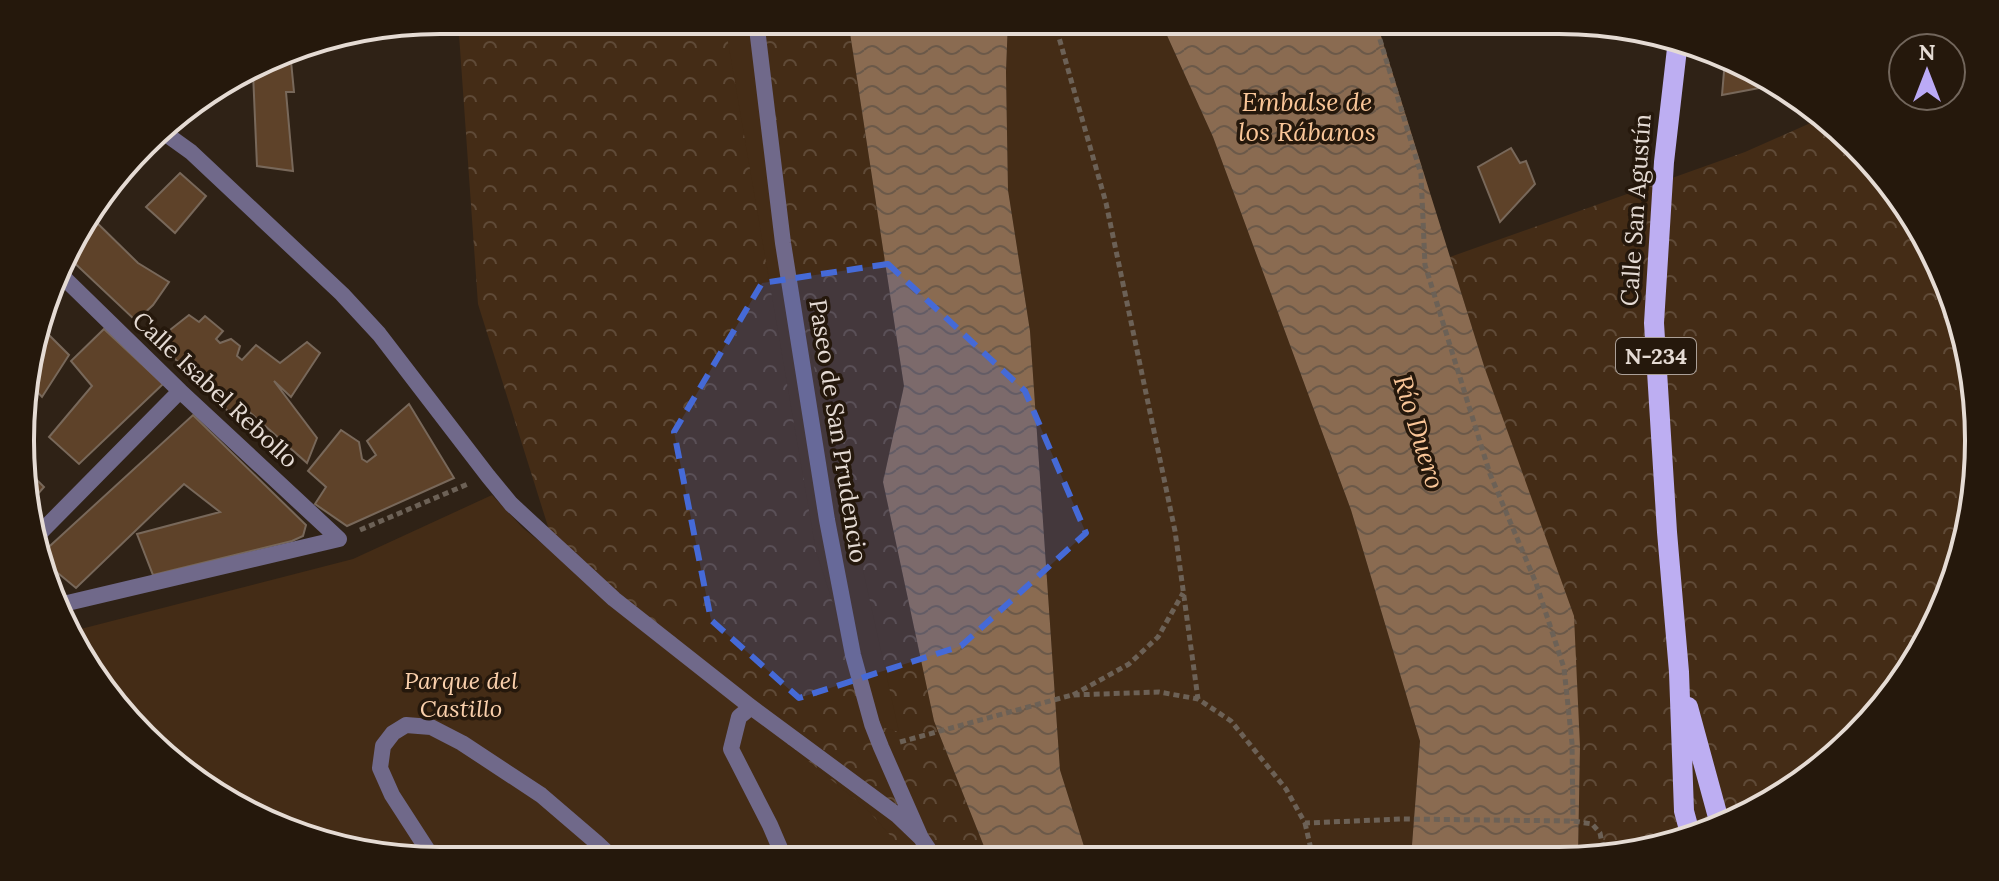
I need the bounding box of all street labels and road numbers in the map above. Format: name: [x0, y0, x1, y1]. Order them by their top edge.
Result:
street label: Calle San Agustín: [1613, 113, 1658, 307]
street label: Paseo de San Prudencio: [802, 297, 875, 565]
street label: Calle Isabel Rebollo: [126, 305, 305, 475]
road number: N-234: [1616, 338, 1696, 374]

